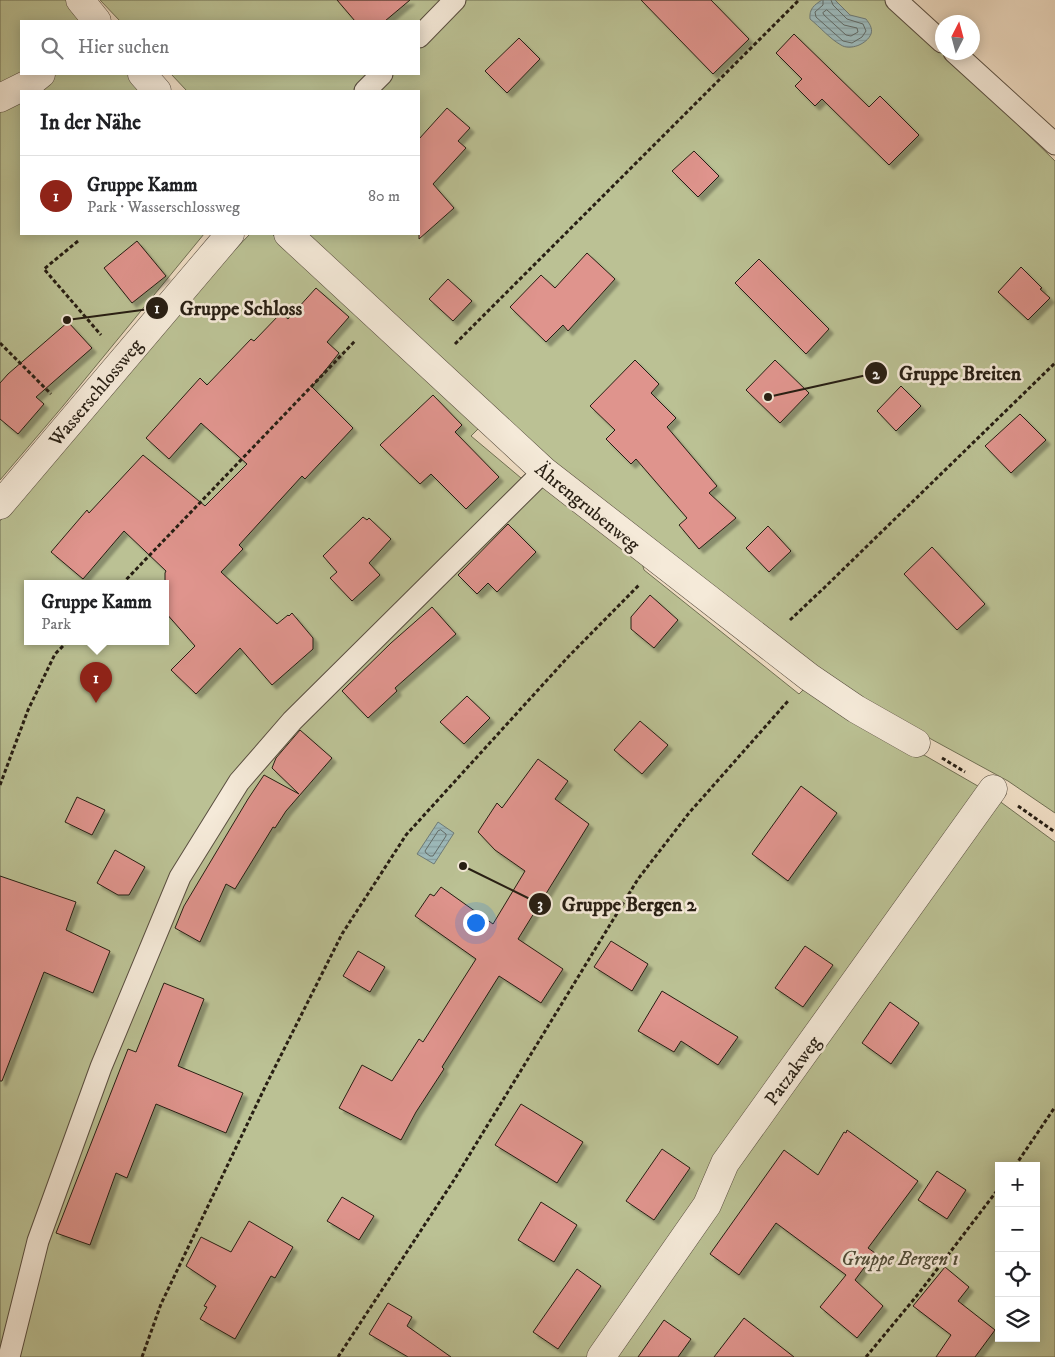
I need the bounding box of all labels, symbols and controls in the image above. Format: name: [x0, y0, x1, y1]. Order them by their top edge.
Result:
north arrow: [935, 15, 980, 60]
search box: [20, 20, 420, 75]
icon: search: [38, 34, 66, 62]
text: Hier suchen: [78, 36, 169, 59]
text: In der Nähe: [40, 110, 141, 136]
text: Gruppe Kamm: [87, 174, 198, 197]
text: 1: [53, 186, 59, 206]
text: 80 m: [368, 186, 400, 206]
text: Park · Wasserschlossweg: [87, 197, 240, 217]
callout: Gruppe Schloss: [145, 290, 312, 325]
text: Gruppe Schloss: [180, 297, 302, 322]
text: 1: [154, 299, 160, 318]
street label: Wasserschlossweg: [44, 334, 148, 452]
callout: Gruppe Breiten: [864, 356, 1031, 391]
text: Gruppe Breiten: [899, 362, 1022, 387]
text: 2: [872, 365, 880, 384]
street label: Ährengrubenweg: [530, 457, 645, 557]
popup: [24, 580, 169, 645]
text: Gruppe Kamm: [41, 591, 152, 614]
text: Park: [41, 614, 71, 634]
pin: 1: [80, 662, 112, 703]
callout: Gruppe Bergen 2: [527, 887, 707, 922]
text: Gruppe Bergen 2: [562, 893, 698, 918]
text: 3: [537, 895, 543, 914]
your location: [463, 910, 489, 936]
street label: Patzakweg: [760, 1031, 827, 1110]
map controls: [995, 1162, 1040, 1342]
button: +: [995, 1162, 1040, 1207]
button: −: [995, 1207, 1040, 1252]
park label: Gruppe Bergen 1: [841, 1248, 959, 1272]
button: locate: [995, 1252, 1040, 1297]
button: layers: [995, 1297, 1040, 1342]

